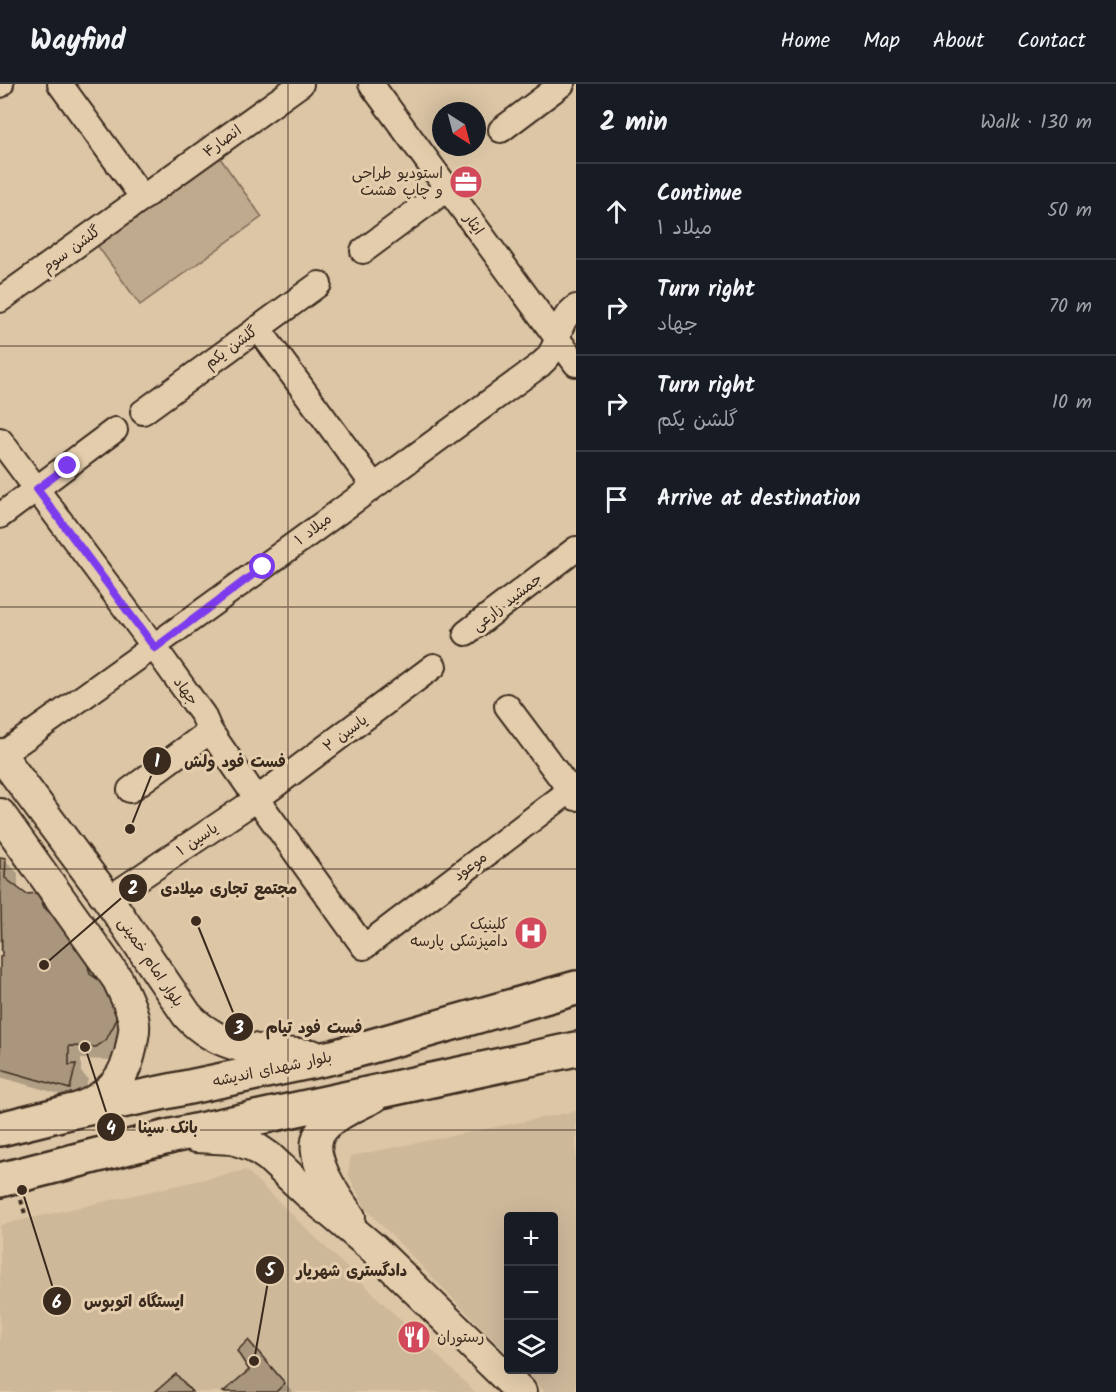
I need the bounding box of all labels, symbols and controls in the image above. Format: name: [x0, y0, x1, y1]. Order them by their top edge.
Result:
text: Wayfind: [30, 19, 126, 64]
text: Home: [781, 25, 830, 58]
text: Map: [863, 25, 900, 58]
text: About: [933, 25, 984, 58]
text: Contact: [1017, 25, 1086, 58]
north arrow: [432, 102, 486, 156]
text: 2 min: [600, 102, 668, 144]
text: Walk · 130 m: [980, 107, 1092, 139]
street label: انصار۴: [198, 119, 247, 164]
place label: استودیو طراحی و چاپ هشت: [352, 162, 443, 203]
office icon: استودیو طراحی و چاپ هشت: [448, 164, 484, 200]
text: Continue: [657, 177, 742, 212]
icon: ahead: [600, 195, 633, 228]
text: 50 m: [1047, 195, 1092, 227]
street label: ایثار: [456, 208, 489, 241]
text: میلاد ۱: [657, 213, 712, 245]
street label: گلشن سوم: [37, 220, 106, 280]
text: Turn right: [657, 273, 755, 308]
icon: right: [600, 291, 633, 324]
text: 70 m: [1049, 291, 1092, 323]
text: جهاد: [657, 309, 698, 341]
street label: گلشن یکم: [200, 320, 263, 375]
text: Turn right: [657, 369, 755, 404]
icon: right: [600, 387, 633, 420]
text: 10 m: [1052, 387, 1092, 419]
text: گلشن یکم: [657, 405, 738, 437]
route end: [54, 452, 80, 478]
text: Arrive at destination: [657, 482, 860, 517]
icon: arrive: [600, 483, 633, 516]
street label: میلاد ۱: [290, 508, 337, 552]
route start: [249, 553, 275, 579]
street label: جمشید زارعی: [467, 568, 548, 638]
street label: جهاد: [166, 672, 204, 711]
street label: یاسین ۲: [318, 709, 373, 759]
callout: فست فود ولش: [142, 744, 298, 778]
text: 1: [154, 748, 160, 777]
text: فست فود ولش: [184, 750, 286, 775]
street label: یاسین ۱: [172, 817, 223, 863]
street label: موعود: [448, 846, 493, 888]
callout: مجتمع تجاری میلادی: [118, 871, 309, 905]
text: 2: [128, 875, 138, 904]
text: مجتمع تجاری میلادی: [161, 877, 297, 902]
street label: بلوار امام خمینی: [111, 913, 189, 1012]
place label: کلینیک دامپزشکی پارسه: [411, 913, 508, 954]
hospital icon: کلینیک دامپزشکی پارسه: [513, 915, 549, 951]
callout: فست فود تیام: [224, 1010, 374, 1044]
text: 3: [233, 1015, 244, 1044]
text: فست فود تیام: [266, 1016, 362, 1041]
street label: بلوار شهدای اندیشه: [210, 1046, 334, 1094]
callout: بانک سینا: [96, 1110, 210, 1144]
text: 4: [106, 1115, 116, 1144]
text: بانک سینا: [138, 1116, 198, 1141]
map controls: [504, 1212, 558, 1374]
button: +: [504, 1212, 558, 1266]
callout: دادگستری شهریار: [255, 1253, 419, 1287]
text: 5: [264, 1257, 276, 1286]
text: دادگستری شهریار: [295, 1259, 407, 1284]
button: −: [504, 1266, 558, 1320]
callout: ایستگاه اتوبوس: [42, 1284, 196, 1318]
text: 6: [52, 1289, 62, 1318]
text: ایستگاه اتوبوس: [84, 1290, 184, 1315]
restaurant icon: رستوران: [396, 1319, 432, 1355]
button: layers: [504, 1320, 558, 1374]
place label: رستوران: [437, 1326, 485, 1350]

